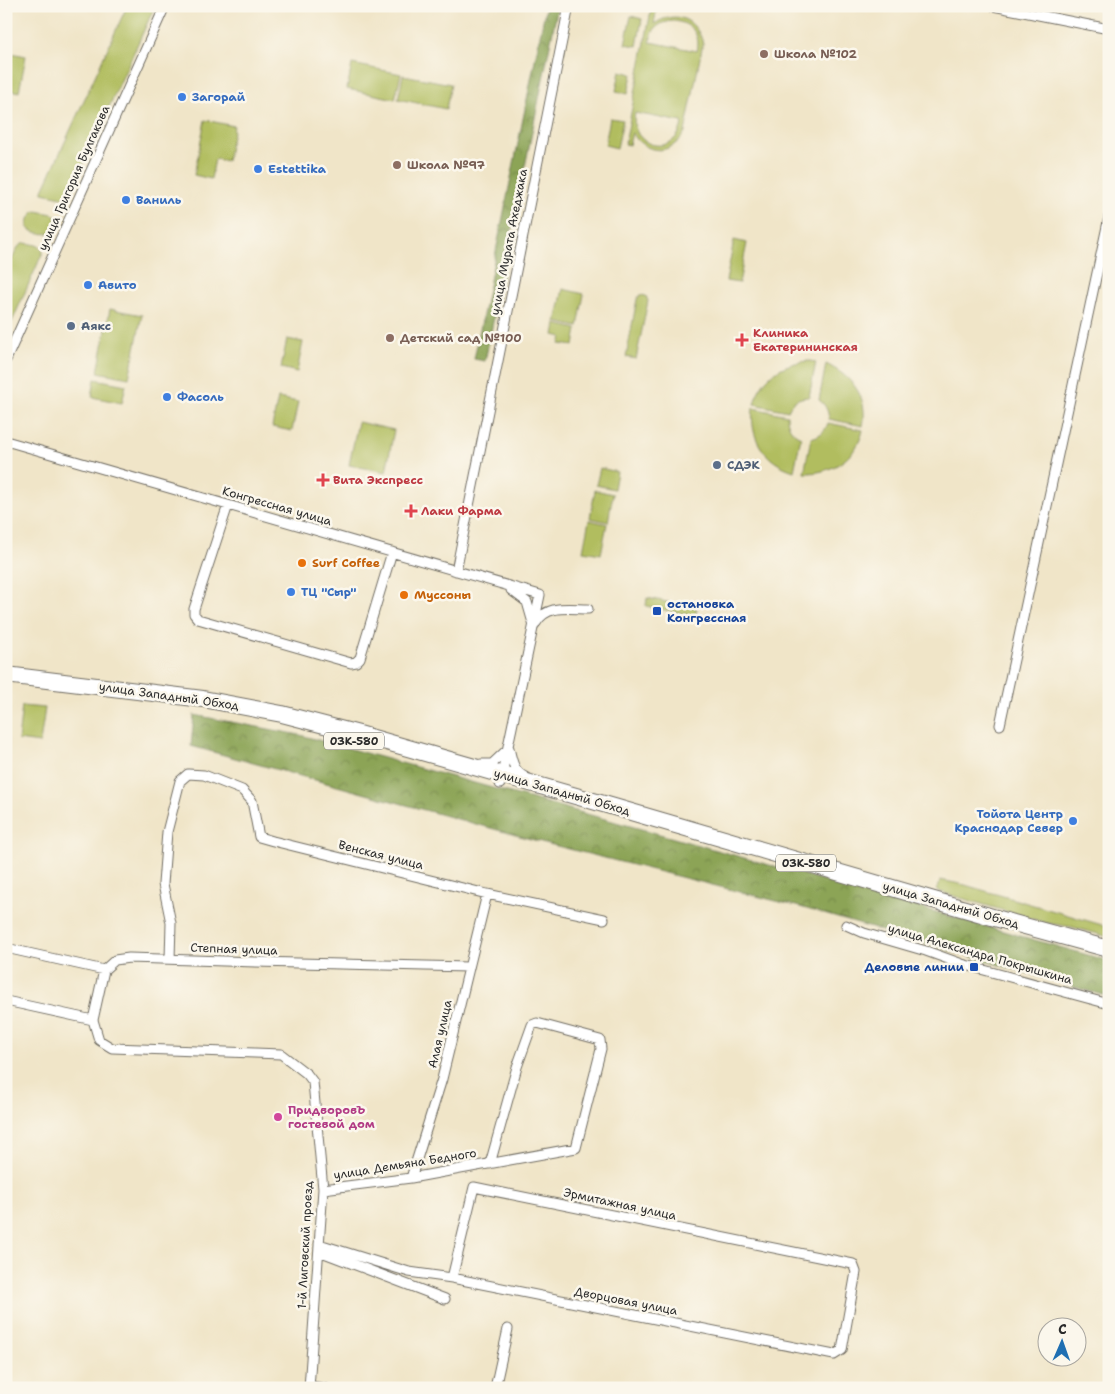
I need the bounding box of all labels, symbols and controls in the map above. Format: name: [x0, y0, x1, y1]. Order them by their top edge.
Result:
place label: Школа №102: [774, 46, 858, 62]
marker: Школа №102: [758, 48, 770, 60]
place label: Загорай: [192, 89, 246, 105]
marker: Загорай: [176, 91, 188, 103]
street label: улица Григория Булгакова: [35, 102, 114, 253]
place label: Школа №97: [407, 157, 486, 173]
marker: Школа №97: [391, 159, 403, 171]
place label: Estettika: [268, 161, 327, 177]
marker: Estettika: [252, 163, 264, 175]
street label: улица Мурата Ахеджака: [487, 167, 531, 317]
place label: Ваниль: [136, 192, 182, 208]
marker: Ваниль: [120, 194, 132, 206]
place label: Авито: [98, 277, 137, 293]
marker: Авито: [82, 279, 94, 291]
place label: Аякс: [81, 318, 111, 334]
marker: Аякс: [65, 320, 77, 332]
place label: Клиника Екатерининская: [753, 325, 858, 355]
place label: Детский сад №100: [400, 330, 522, 346]
marker: Детский сад №100: [384, 332, 396, 344]
marker: Клиника Екатерининская: [735, 333, 749, 347]
place label: Фасоль: [177, 389, 224, 405]
marker: Фасоль: [161, 391, 173, 403]
place label: СДЭК: [727, 457, 761, 473]
marker: СДЭК: [711, 459, 723, 471]
place label: Вита Экспресс: [333, 472, 423, 488]
marker: Вита Экспресс: [317, 474, 329, 486]
street label: Конгрессная улица: [220, 483, 334, 529]
place label: Лаки Фарма: [421, 503, 503, 519]
marker: Лаки Фарма: [405, 505, 417, 517]
place label: Surf Coffee: [312, 555, 380, 571]
marker: Surf Coffee: [296, 557, 308, 569]
place label: ТЦ "Сыр": [301, 584, 356, 600]
marker: ТЦ "Сыр": [285, 586, 297, 598]
place label: Муссоны: [414, 587, 471, 603]
marker: Муссоны: [398, 589, 410, 601]
place label: остановка Конгрессная: [667, 596, 746, 626]
marker: остановка Конгрессная: [651, 605, 663, 617]
street label: улица Западный Обход: [98, 678, 240, 714]
road number: 03К-580: [324, 732, 384, 749]
street label: улица Западный Обход: [492, 765, 632, 819]
place label: Тойота Центр Краснодар Север: [955, 806, 1063, 836]
marker: Тойота Центр Краснодар Север: [1067, 815, 1079, 827]
street label: Венская улица: [337, 837, 426, 873]
road number: 03К-580: [776, 854, 836, 871]
street label: улица Западный Обход: [881, 878, 1021, 932]
street label: улица Александра Покрышкина: [886, 920, 1074, 988]
street label: Степная улица: [190, 939, 279, 959]
place label: Деловые линии: [865, 959, 965, 975]
marker: Деловые линии: [968, 961, 980, 973]
street label: Алая улица: [424, 998, 456, 1070]
place label: ПридворовЪ гостевой дом: [288, 1102, 375, 1132]
marker: ПридворовЪ гостевой дом: [272, 1111, 284, 1123]
street label: улица Демьяна Бедного: [332, 1145, 478, 1183]
street label: 1-й Лиговский проезд: [294, 1180, 316, 1310]
street label: Эрмитажная улица: [562, 1184, 678, 1224]
street label: Дворцовая улица: [573, 1283, 679, 1319]
north arrow: [1038, 1316, 1088, 1366]
text: С: [1058, 1320, 1067, 1338]

